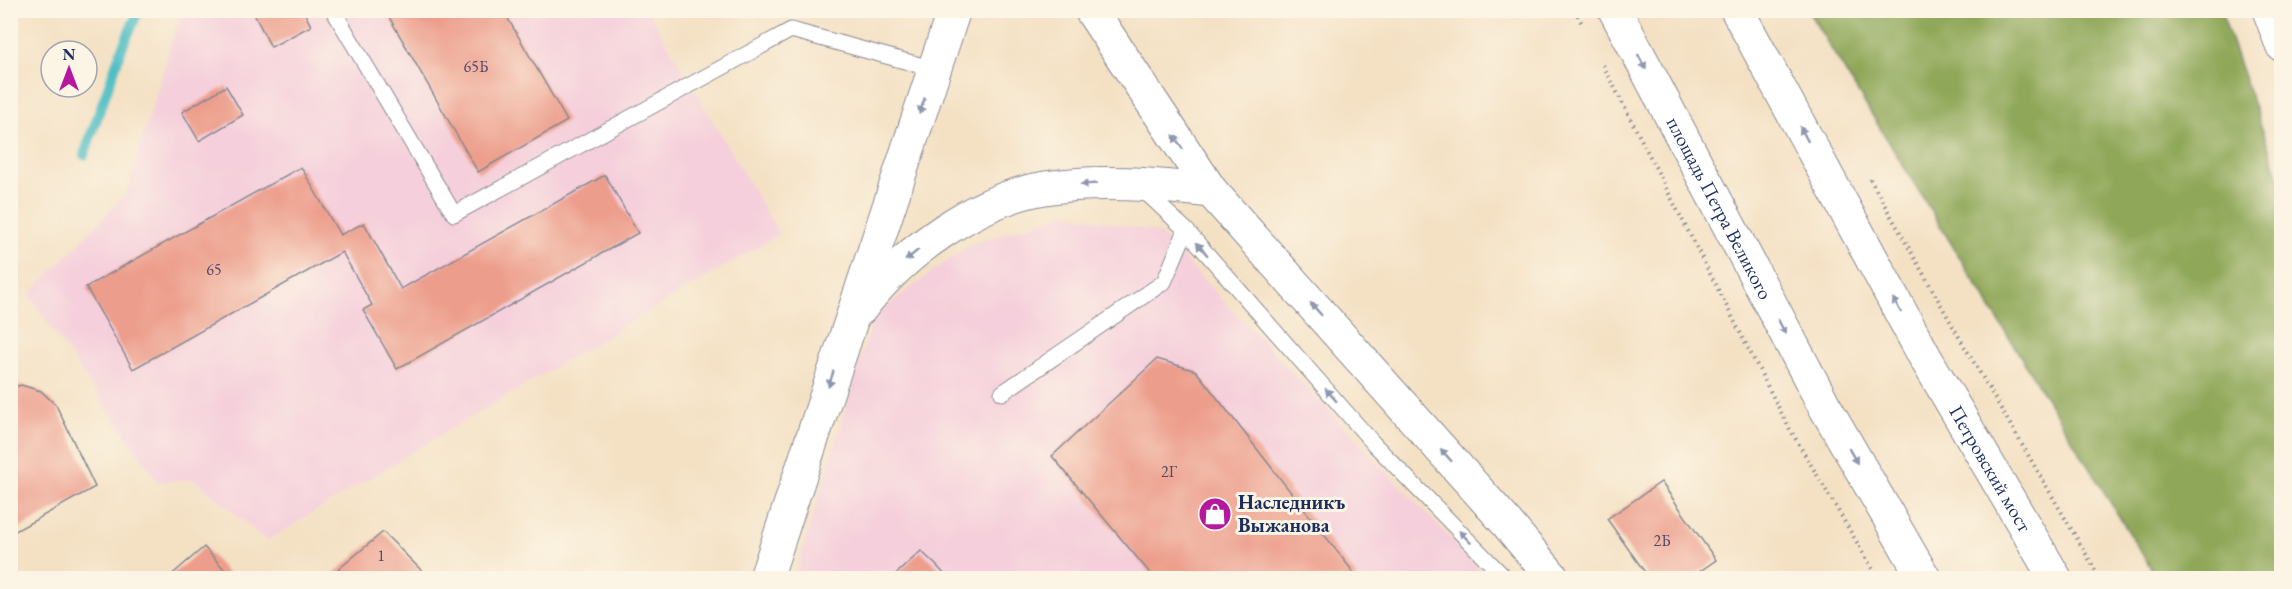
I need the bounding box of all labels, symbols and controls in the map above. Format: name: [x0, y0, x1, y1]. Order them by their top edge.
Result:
north arrow: [39, 39, 99, 99]
text: N: [63, 44, 76, 65]
one-way arrow: [1637, 54, 1647, 71]
house number: 65Б: [464, 56, 488, 77]
one-way arrow: [917, 97, 926, 115]
street label: площадь Петра Великого: [1661, 112, 1779, 304]
one-way arrow: [1799, 125, 1809, 142]
one-way arrow: [1172, 135, 1184, 151]
one-way arrow: [1080, 180, 1099, 189]
one-way arrow: [1195, 241, 1209, 256]
one-way arrow: [904, 249, 920, 262]
house number: 65: [206, 259, 222, 280]
one-way arrow: [1892, 296, 1902, 313]
one-way arrow: [1310, 302, 1323, 317]
one-way arrow: [1778, 319, 1787, 336]
one-way arrow: [825, 370, 835, 388]
one-way arrow: [1325, 388, 1338, 403]
street label: Петровский мост: [1943, 400, 2038, 537]
one-way arrow: [1440, 448, 1453, 463]
one-way arrow: [1848, 448, 1858, 465]
house number: 2Г: [1161, 461, 1178, 482]
place label: Наследникъ Выжанова: [1238, 489, 1345, 538]
shop icon: Наследникъ Выжанова: [1197, 496, 1233, 532]
one-way arrow: [1458, 530, 1472, 544]
house number: 2Б: [1653, 530, 1671, 551]
house number: 1: [377, 545, 385, 566]

